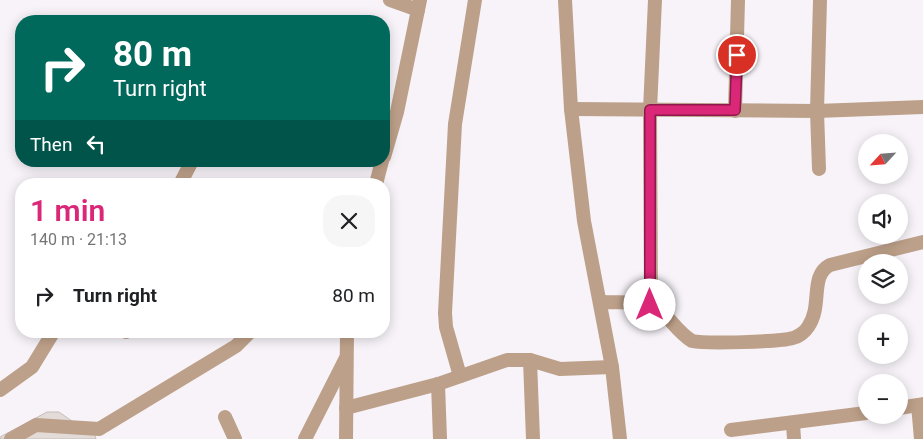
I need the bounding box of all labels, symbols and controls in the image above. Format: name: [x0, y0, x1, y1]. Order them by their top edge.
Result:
text: 80 m: [113, 34, 192, 75]
pin: [716, 34, 758, 76]
icon: right: [30, 35, 95, 100]
icon: arrive: [723, 41, 751, 69]
text: Turn right: [113, 76, 207, 101]
icon: left: [82, 130, 110, 158]
text: Then: [30, 133, 72, 156]
north arrow: [858, 134, 908, 184]
map controls: [858, 134, 908, 424]
text: 1 min: [30, 193, 105, 228]
button: sound: [858, 194, 908, 244]
button: close: [323, 195, 375, 247]
text: 140 m · 21:13: [30, 230, 127, 249]
button: layers: [858, 254, 908, 304]
position arrow: [623, 278, 675, 330]
icon: right: [30, 282, 58, 310]
text: Turn right: [73, 284, 157, 307]
text: 80 m: [332, 284, 375, 307]
button: +: [858, 314, 908, 364]
button: −: [858, 374, 908, 424]

